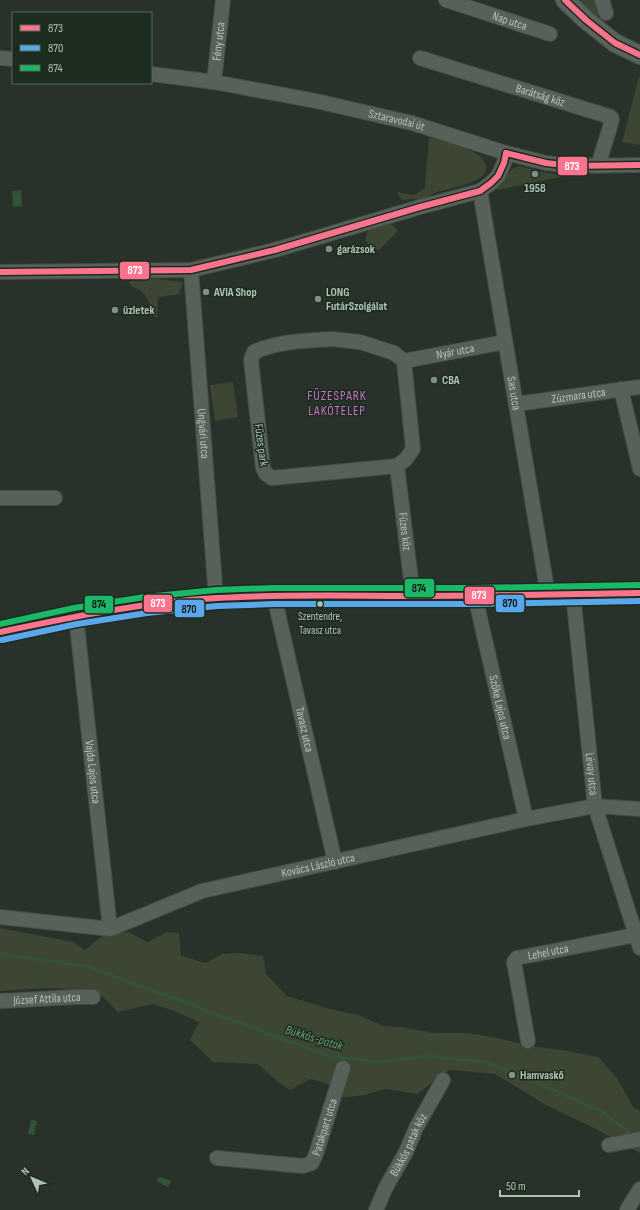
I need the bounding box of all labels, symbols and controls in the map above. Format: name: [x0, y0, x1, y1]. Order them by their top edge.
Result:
street label: Nap utca: [490, 8, 529, 34]
legend: [12, 12, 152, 84]
text: 873: [48, 21, 63, 36]
street label: Fény utca: [209, 21, 228, 61]
text: 870: [48, 41, 63, 56]
text: 874: [48, 61, 62, 76]
street label: Barátság köz: [514, 81, 567, 110]
street label: Sztaravodai út: [367, 106, 427, 134]
line badge: 873: [557, 156, 588, 176]
text: 873: [565, 160, 580, 173]
marker: 1958: [530, 169, 540, 179]
place label: 1958: [524, 181, 546, 196]
place label: garázsok: [337, 242, 375, 257]
marker: garázsok: [324, 244, 334, 254]
line badge: 873: [119, 261, 150, 280]
text: 873: [128, 264, 143, 277]
place label: AVIA Shop: [213, 285, 257, 300]
place label: LONG FutárSzolgálat: [326, 285, 387, 314]
marker: AVIA Shop: [201, 287, 211, 297]
marker: LONG FutárSzolgálat: [313, 294, 323, 304]
place label: üzletek: [123, 303, 155, 318]
marker: üzletek: [110, 305, 120, 315]
street label: Nyár utca: [435, 340, 476, 362]
place label: CBA: [442, 373, 460, 388]
marker: CBA: [429, 375, 439, 385]
street label: Sas utca: [504, 375, 524, 411]
street label: Zúzmara utca: [551, 384, 607, 407]
district label: FÜZESPARK LAKÓTELEP: [307, 387, 367, 419]
street label: Ungvári utca: [194, 408, 213, 460]
street label: Füzes park: [251, 423, 271, 467]
street label: Füzes köz: [395, 512, 415, 552]
line badge: 874: [404, 578, 435, 598]
text: 874: [412, 582, 426, 595]
line badge: 873: [464, 586, 495, 605]
text: 873: [472, 589, 487, 602]
line badge: 873: [143, 594, 173, 613]
line badge: 870: [495, 594, 525, 613]
line badge: 874: [84, 595, 114, 614]
text: 873: [151, 597, 166, 610]
text: 870: [502, 597, 518, 610]
text: 874: [92, 598, 106, 611]
line badge: 870: [174, 599, 205, 618]
marker: Szentendre, Tavasz utca: [315, 599, 325, 609]
text: 870: [181, 603, 197, 616]
place label: Szentendre, Tavasz utca: [298, 610, 342, 637]
street label: Szőke Lajos utca: [486, 673, 515, 741]
street label: Tavasz utca: [292, 705, 317, 754]
street label: Vajda Lajos utca: [82, 740, 104, 805]
street label: Lévay utca: [582, 752, 601, 796]
street label: Kovács László utca: [280, 850, 357, 881]
street label: Lehel utca: [527, 941, 570, 963]
street label: József Attila utca: [12, 989, 81, 1008]
water label: Bükkös-patak: [283, 1022, 346, 1055]
place label: Hamvaskő: [520, 1068, 564, 1083]
marker: Hamvaskő: [507, 1070, 517, 1080]
street label: Patakpart utca: [308, 1096, 341, 1157]
street label: Bükkös patak köz: [386, 1110, 431, 1179]
north arrow: [12, 1158, 52, 1198]
text: N: [18, 1165, 32, 1178]
scale bar: [500, 1172, 579, 1198]
text: 50 m: [506, 1179, 526, 1194]

